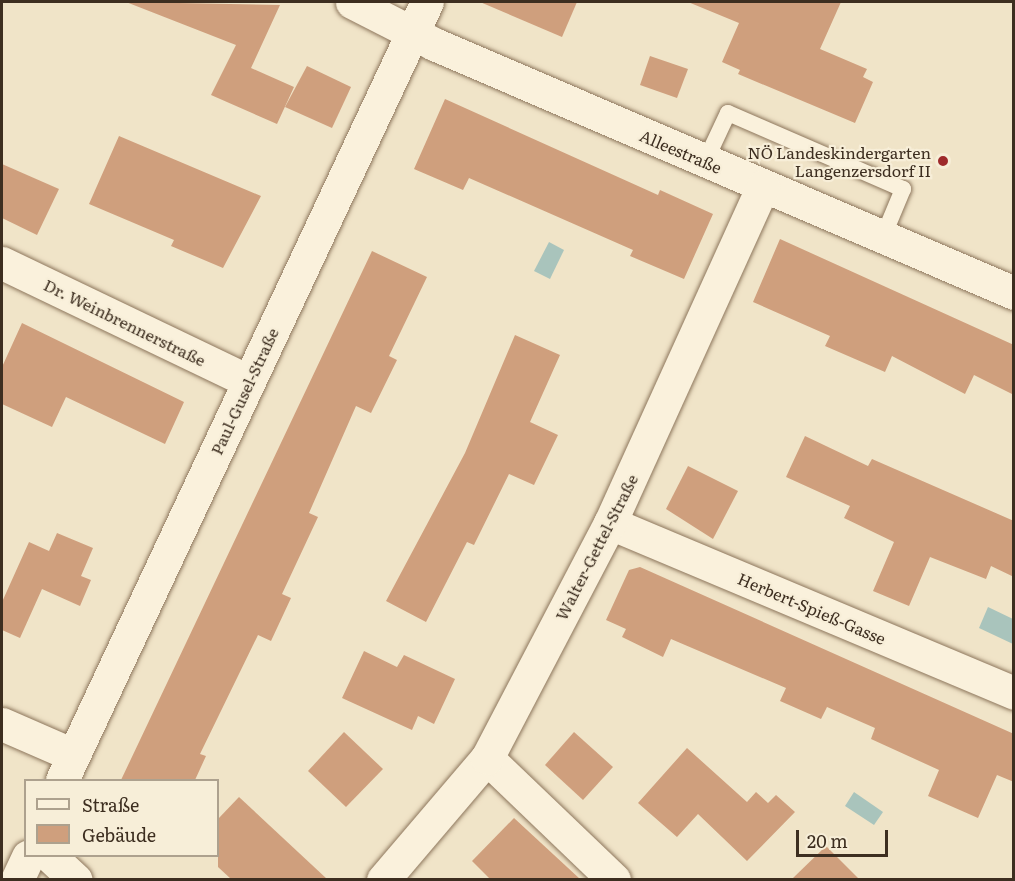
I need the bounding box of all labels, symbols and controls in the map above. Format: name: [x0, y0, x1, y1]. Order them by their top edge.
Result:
street label: Alleestraße: [637, 125, 725, 177]
place label: NÖ Landeskindergarten Langenzersdorf II: [748, 142, 931, 180]
marker: NÖ Landeskindergarten Langenzersdorf II: [936, 154, 950, 168]
street label: Dr. Weinbrennerstraße: [41, 274, 209, 370]
street label: Paul-Gusel-Straße: [206, 324, 282, 458]
street label: Walter-Gettel-Straße: [551, 471, 641, 623]
street label: Herbert-Spieß-Gasse: [735, 568, 889, 648]
legend: [24, 779, 219, 857]
text: Straße: [82, 791, 139, 818]
scale bar: [799, 818, 890, 856]
text: Gebäude: [82, 821, 156, 848]
text: 20 m: [807, 827, 848, 854]

